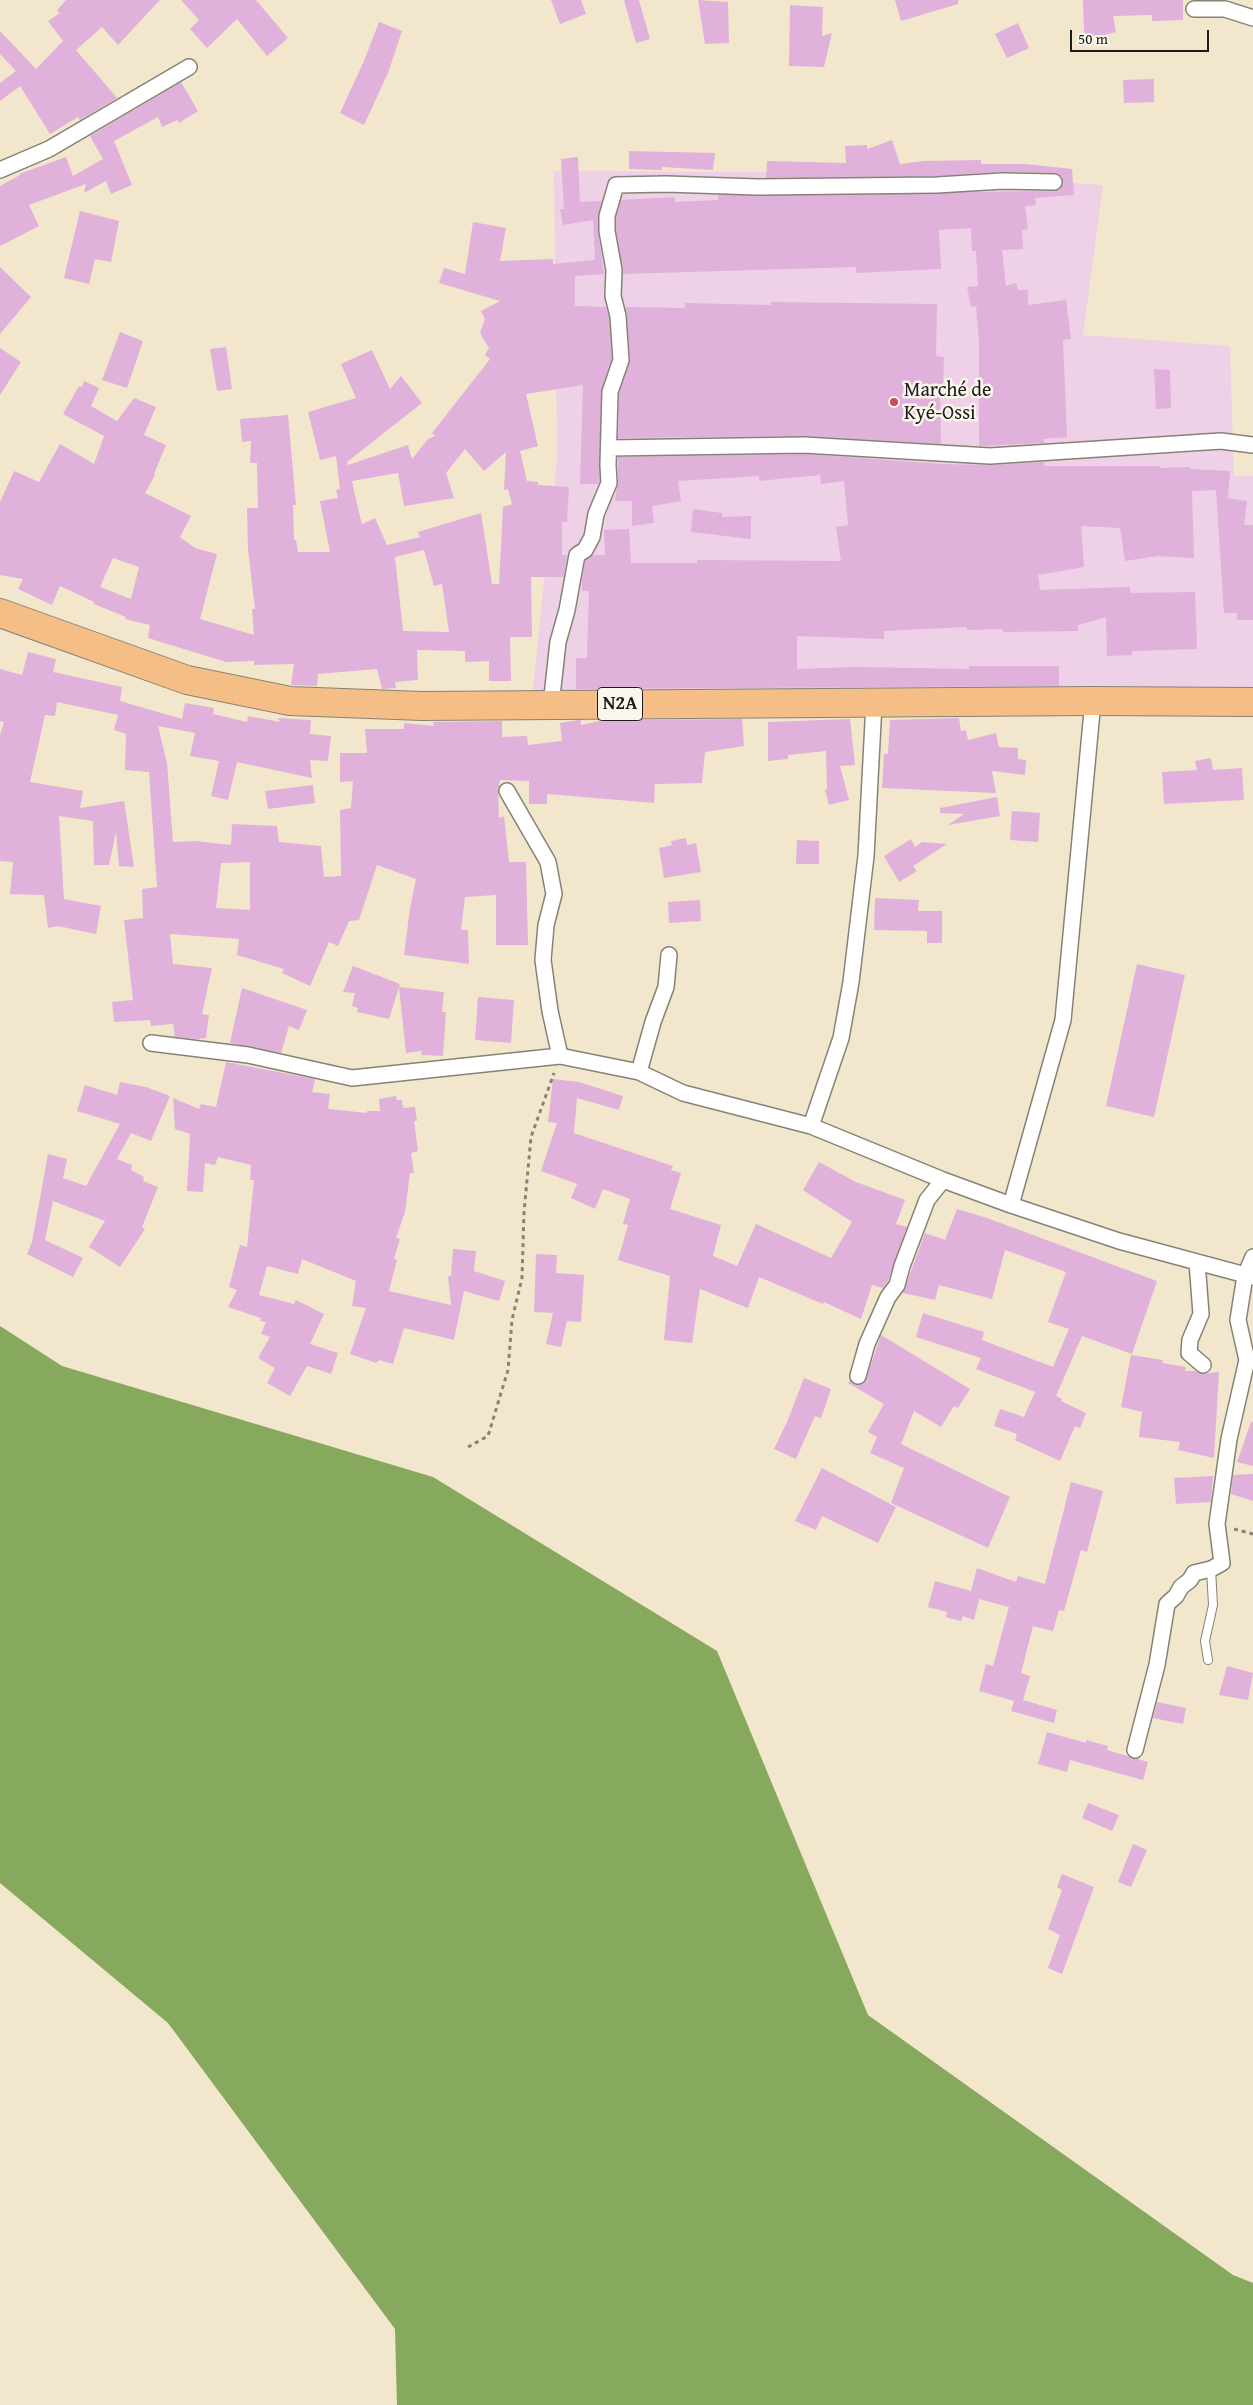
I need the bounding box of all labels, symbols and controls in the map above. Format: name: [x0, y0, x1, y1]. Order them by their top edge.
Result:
scale bar: [1073, 20, 1212, 52]
text: 50 m: [1078, 28, 1108, 49]
place label: Marché de Kyé-Ossi: [904, 379, 991, 426]
marker: Marché de Kyé-Ossi: [888, 396, 900, 408]
road number: N2A: [598, 688, 642, 721]

